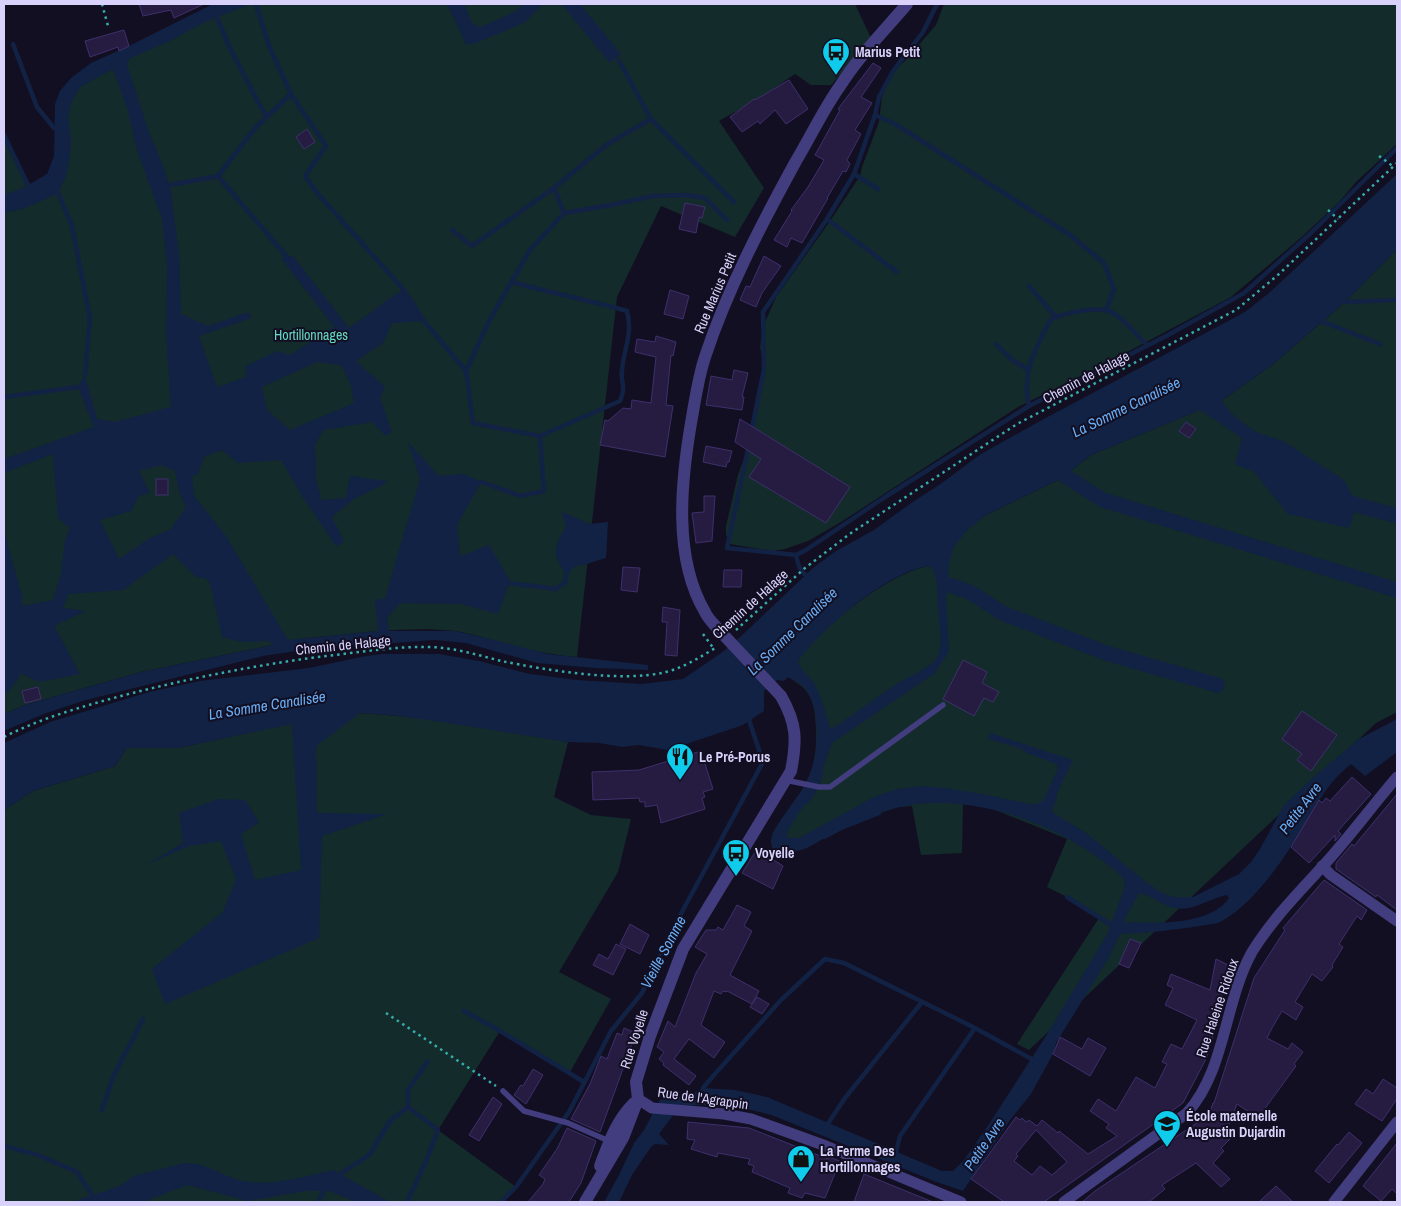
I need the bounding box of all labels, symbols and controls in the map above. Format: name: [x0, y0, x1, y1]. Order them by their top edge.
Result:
bus stop icon: Marius Petit: [821, 37, 851, 76]
place label: Marius Petit: [855, 43, 920, 61]
street label: Rue Marius Petit: [690, 250, 740, 336]
park label: Hortillonnages: [274, 326, 348, 344]
street label: Chemin de Halage: [1040, 347, 1132, 407]
water label: La Somme Canalisée: [1068, 372, 1184, 442]
street label: Chemin de Halage: [708, 565, 792, 643]
water label: La Somme Canalisée: [742, 582, 842, 680]
street label: Chemin de Halage: [294, 631, 392, 659]
water label: La Somme Canalisée: [207, 685, 327, 725]
restaurant icon: Le Pré-Porus: [665, 742, 695, 781]
place label: Le Pré-Porus: [699, 748, 770, 766]
water label: Petite Avre: [1274, 778, 1326, 838]
bus stop icon: Voyelle: [721, 838, 751, 877]
place label: Voyelle: [755, 844, 794, 862]
water label: Vieille Somme: [635, 912, 691, 992]
street label: Rue Haleine Ridoux: [1192, 956, 1242, 1060]
street label: Rue Voyelle: [616, 1007, 652, 1071]
street label: Rue de l'Agrappin: [656, 1083, 750, 1113]
place label: École maternelle Augustin Dujardin: [1186, 1107, 1286, 1141]
school or university icon: École maternelle Augustin Dujardin: [1152, 1109, 1182, 1148]
water label: Petite Avre: [959, 1113, 1010, 1175]
place label: La Ferme Des Hortillonnages: [820, 1142, 900, 1176]
shop icon: La Ferme Des Hortillonnages: [786, 1144, 816, 1183]

